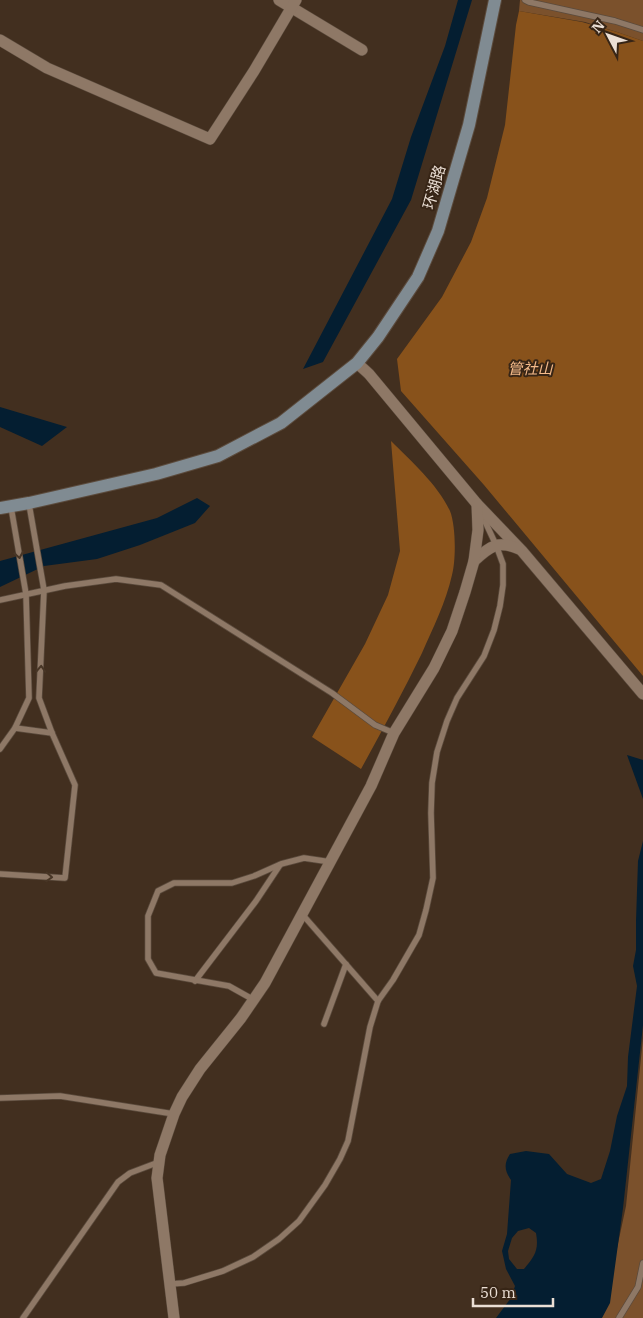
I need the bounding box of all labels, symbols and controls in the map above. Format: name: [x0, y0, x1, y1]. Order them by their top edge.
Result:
north arrow: [583, 10, 633, 60]
text: N: [588, 16, 609, 37]
street label: 环湖路: [419, 163, 449, 211]
park label: 管社山: [507, 359, 553, 378]
one-way arrow: [14, 550, 24, 559]
one-way arrow: [35, 665, 46, 673]
one-way arrow: [45, 871, 53, 882]
scale bar: [473, 1276, 553, 1308]
text: 50 m: [480, 1283, 516, 1302]

